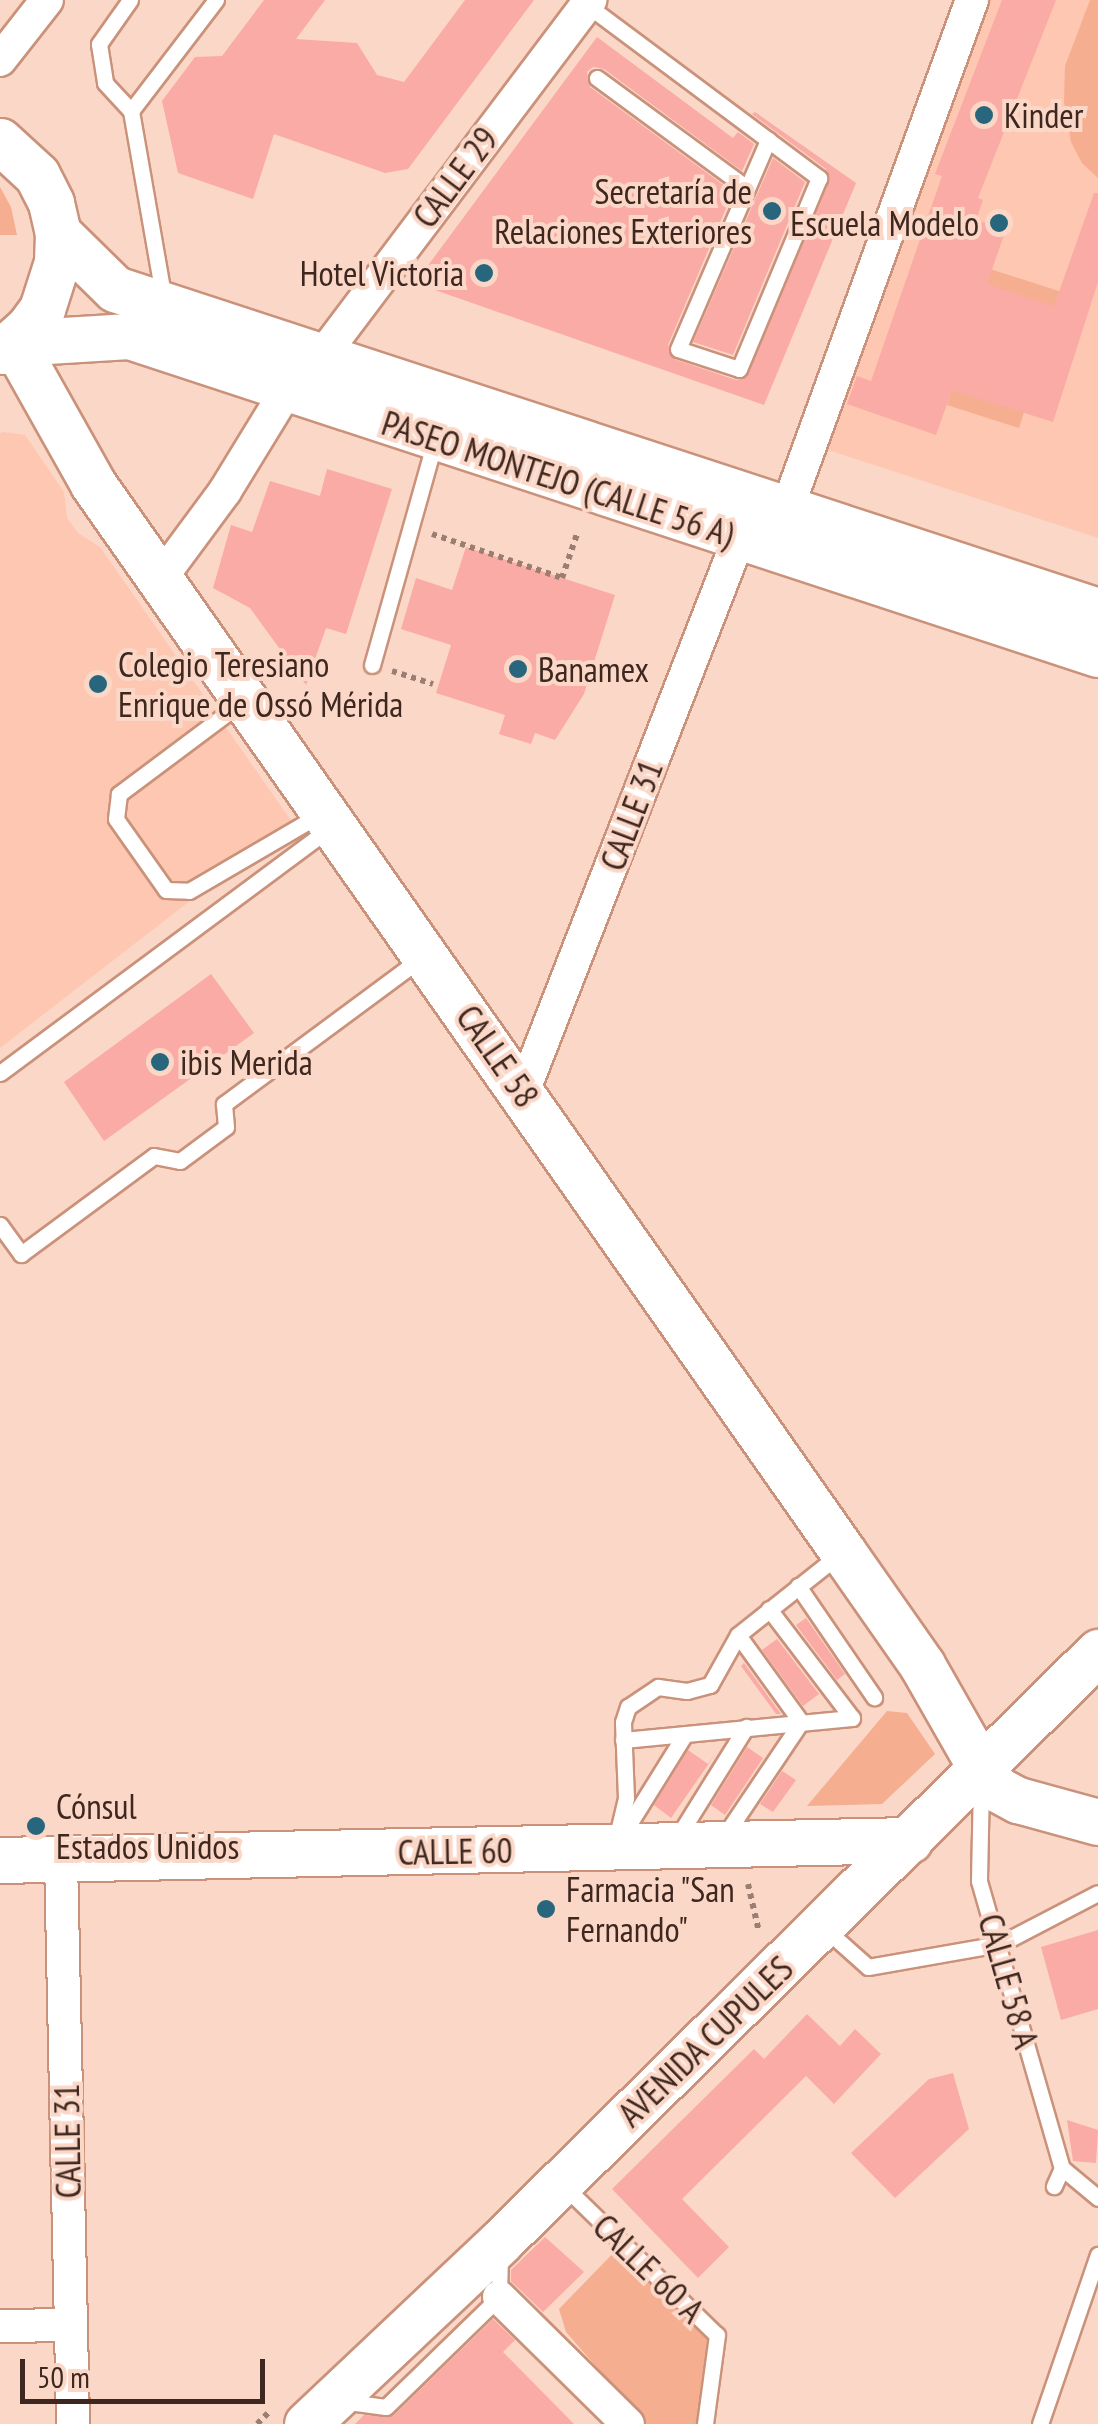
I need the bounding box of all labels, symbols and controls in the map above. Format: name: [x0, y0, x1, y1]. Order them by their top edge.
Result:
place label: Kinder: [1004, 94, 1083, 136]
marker: Kinder: [973, 104, 995, 126]
street label: CALLE 29: [404, 119, 506, 235]
place label: Secretaría de Relaciones Exteriores: [494, 170, 752, 252]
marker: Secretaría de Relaciones Exteriores: [761, 200, 783, 222]
place label: Escuela Modelo: [790, 202, 979, 244]
marker: Escuela Modelo: [988, 212, 1010, 234]
place label: Hotel Victoria: [299, 252, 464, 294]
marker: Hotel Victoria: [473, 262, 495, 284]
street label: PASEO MONTEJO (CALLE 56 A): [376, 401, 740, 555]
place label: Colegio Teresiano Enrique de Ossó Mérida: [118, 643, 403, 725]
place label: Banamex: [538, 648, 649, 690]
marker: Banamex: [507, 658, 529, 680]
marker: Colegio Teresiano Enrique de Ossó Mérida: [87, 673, 109, 695]
street label: CALLE 31: [591, 754, 671, 876]
street label: CALLE 58: [448, 997, 548, 1115]
place label: ibis Merida: [180, 1041, 313, 1083]
marker: ibis Merida: [149, 1051, 171, 1073]
place label: Cónsul Estados Unidos: [56, 1785, 239, 1867]
marker: Cónsul Estados Unidos: [25, 1815, 47, 1837]
street label: CALLE 60: [397, 1829, 513, 1873]
place label: Farmacia "San Fernando": [566, 1868, 737, 1950]
marker: Farmacia "San Fernando": [535, 1898, 557, 1920]
street label: CALLE 58 A: [970, 1909, 1048, 2053]
street label: AVENIDA CUPULES: [608, 1947, 802, 2135]
street label: CALLE 31: [45, 2083, 89, 2199]
street label: CALLE 60 A: [585, 2205, 713, 2331]
scale bar: [25, 2339, 270, 2401]
text: 50 m: [37, 2357, 90, 2396]

